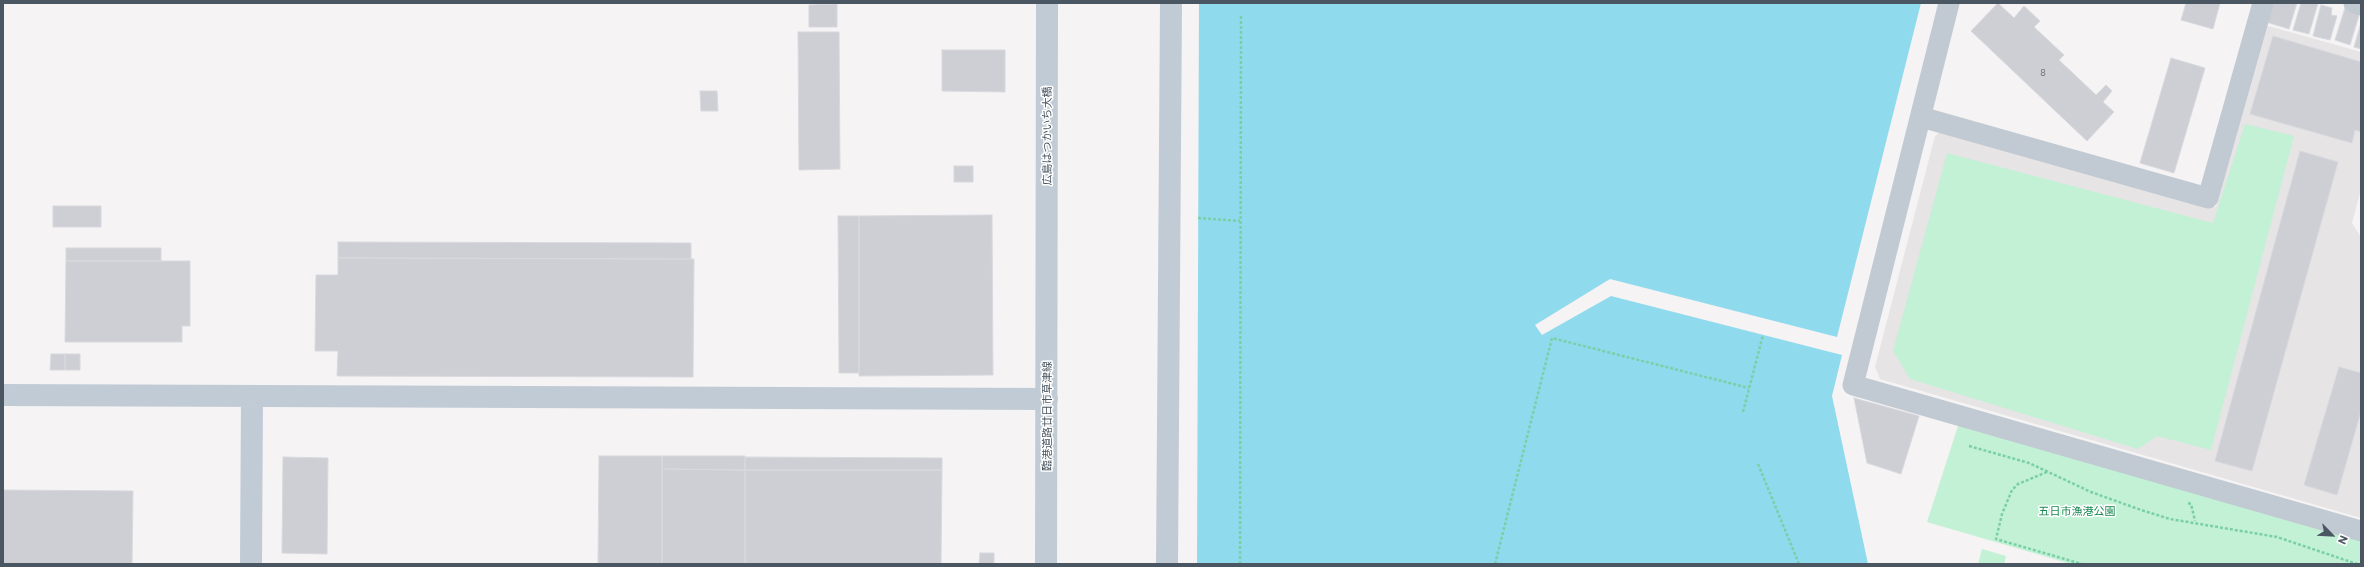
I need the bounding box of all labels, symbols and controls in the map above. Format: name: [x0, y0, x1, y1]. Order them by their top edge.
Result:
house number: 8: [2040, 68, 2046, 78]
street label: 広島はつかいち大橋: [1040, 87, 1054, 185]
street label: 臨港道路廿日市草津線: [1040, 361, 1054, 471]
park label: 五日市漁港公園: [2039, 504, 2115, 518]
north arrow: [2312, 515, 2352, 555]
text: N: [2336, 534, 2351, 546]

